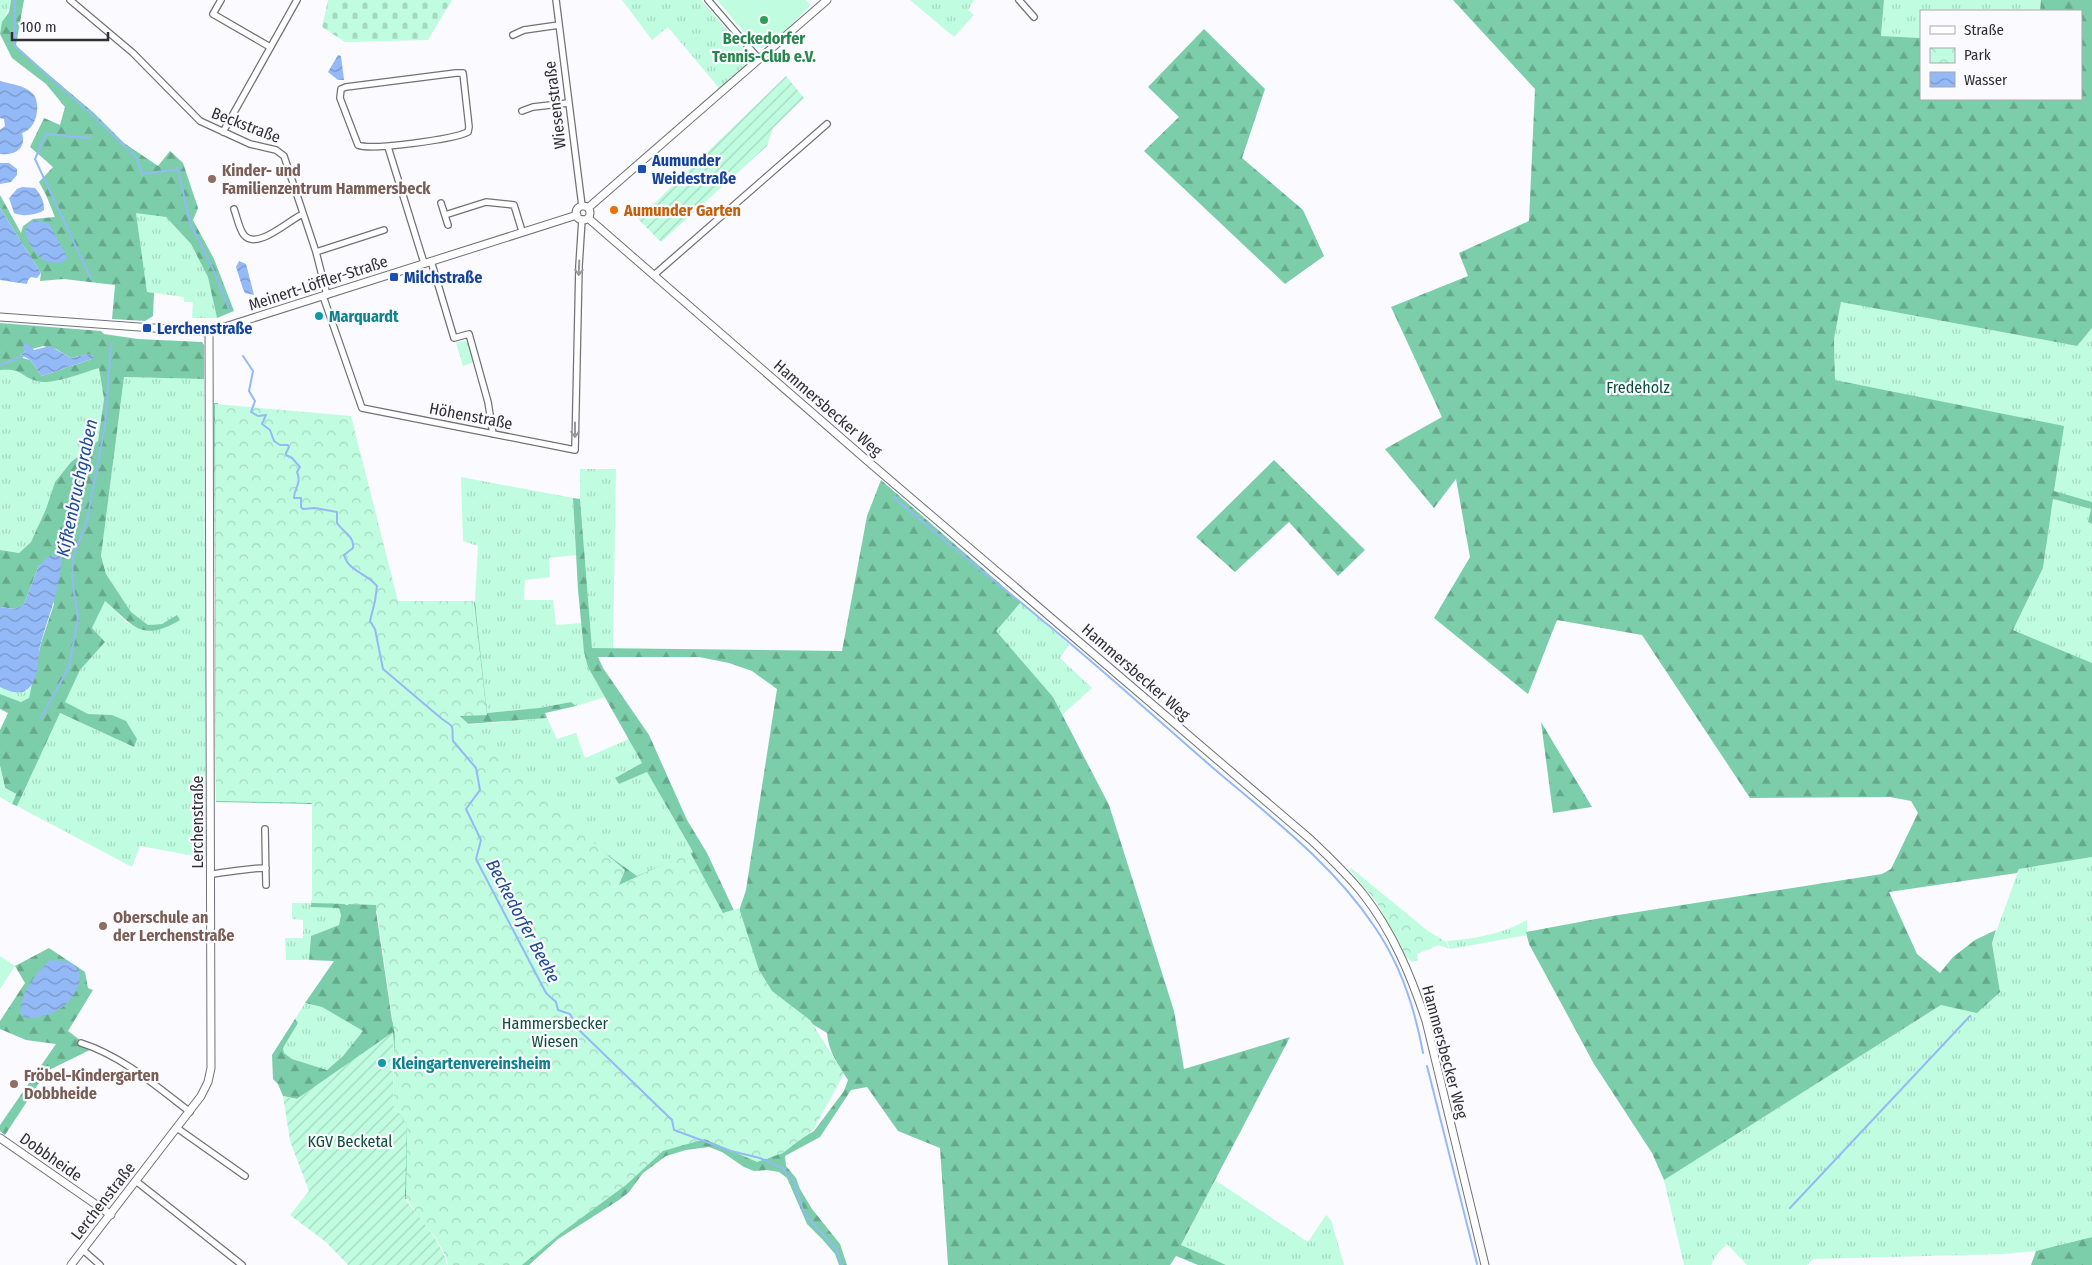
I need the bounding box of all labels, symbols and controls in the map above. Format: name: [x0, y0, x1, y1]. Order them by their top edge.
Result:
scale bar: [12, 10, 109, 42]
legend: [1920, 10, 2082, 100]
marker: Beckedorfer Tennis-Club e.V.: [758, 14, 770, 26]
text: 100 m: [20, 18, 57, 36]
text: Straße: [1964, 21, 2004, 39]
place label: Beckedorfer Tennis-Club e.V.: [712, 29, 816, 66]
text: Park: [1964, 46, 1991, 64]
street label: Wiesenstraße: [540, 60, 570, 150]
text: Wasser: [1964, 71, 2008, 89]
street label: Beckstraße: [209, 103, 283, 147]
place label: Aumunder Weidestraße: [651, 151, 736, 188]
place label: Kinder- und Familienzentrum Hammersbeck: [222, 161, 431, 198]
marker: Aumunder Weidestraße: [636, 163, 648, 175]
marker: Kinder- und Familienzentrum Hammersbeck: [206, 173, 218, 185]
place label: Aumunder Garten: [623, 201, 741, 220]
marker: Aumunder Garten: [608, 204, 620, 216]
street label: Meinert-Löffler-Straße: [246, 251, 390, 314]
one-way arrow: [574, 260, 583, 276]
place label: Milchstraße: [404, 268, 482, 287]
marker: Milchstraße: [388, 271, 400, 283]
place label: Marquardt: [329, 307, 399, 326]
marker: Marquardt: [313, 310, 325, 322]
place label: Lerchenstraße: [157, 319, 252, 338]
marker: Lerchenstraße: [141, 322, 153, 334]
street label: Hammersbecker Weg: [770, 356, 886, 461]
park label: Fredeholz: [1606, 378, 1670, 397]
street label: Höhenstraße: [428, 399, 514, 433]
water label: Kifkenbruchgraben: [52, 417, 102, 559]
one-way arrow: [570, 422, 580, 438]
street label: Hammersbecker Weg: [1078, 620, 1194, 725]
street label: Lerchenstraße: [188, 775, 207, 868]
water label: Beckedorfer Beeke: [481, 855, 565, 987]
place label: Oberschule an der Lerchenstraße: [113, 908, 234, 945]
marker: Oberschule an der Lerchenstraße: [97, 920, 109, 932]
street label: Hammersbecker Weg: [1418, 983, 1472, 1121]
park label: Hammersbecker Wiesen: [502, 1014, 609, 1051]
place label: Kleingartenvereinsheim: [392, 1054, 551, 1073]
marker: Kleingartenvereinsheim: [376, 1057, 388, 1069]
place label: Fröbel-Kindergarten Dobbheide: [24, 1066, 159, 1103]
marker: Fröbel-Kindergarten Dobbheide: [8, 1078, 20, 1090]
street label: Dobbheide: [16, 1129, 86, 1185]
park label: KGV Becketal: [307, 1132, 393, 1151]
street label: Lerchenstraße: [67, 1158, 139, 1243]

